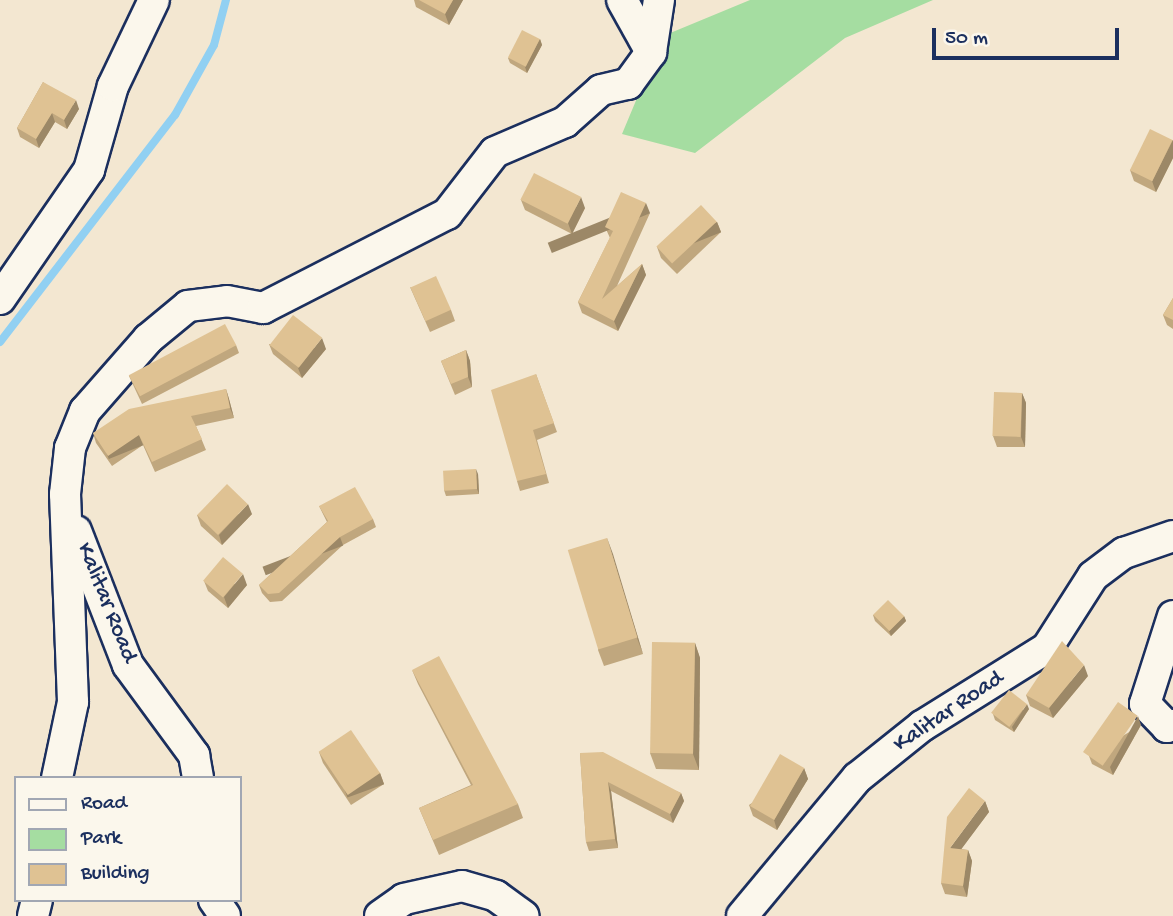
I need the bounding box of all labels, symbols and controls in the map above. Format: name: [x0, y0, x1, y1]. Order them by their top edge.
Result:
scale bar: [935, 14, 1122, 58]
text: 50 m: [945, 27, 988, 52]
street label: Kalitar Road: [69, 539, 143, 667]
street label: Kalitar Road: [888, 665, 1010, 759]
legend: [14, 776, 242, 902]
text: Road: [81, 792, 127, 817]
text: Park: [81, 827, 121, 852]
text: Building: [81, 862, 150, 887]

